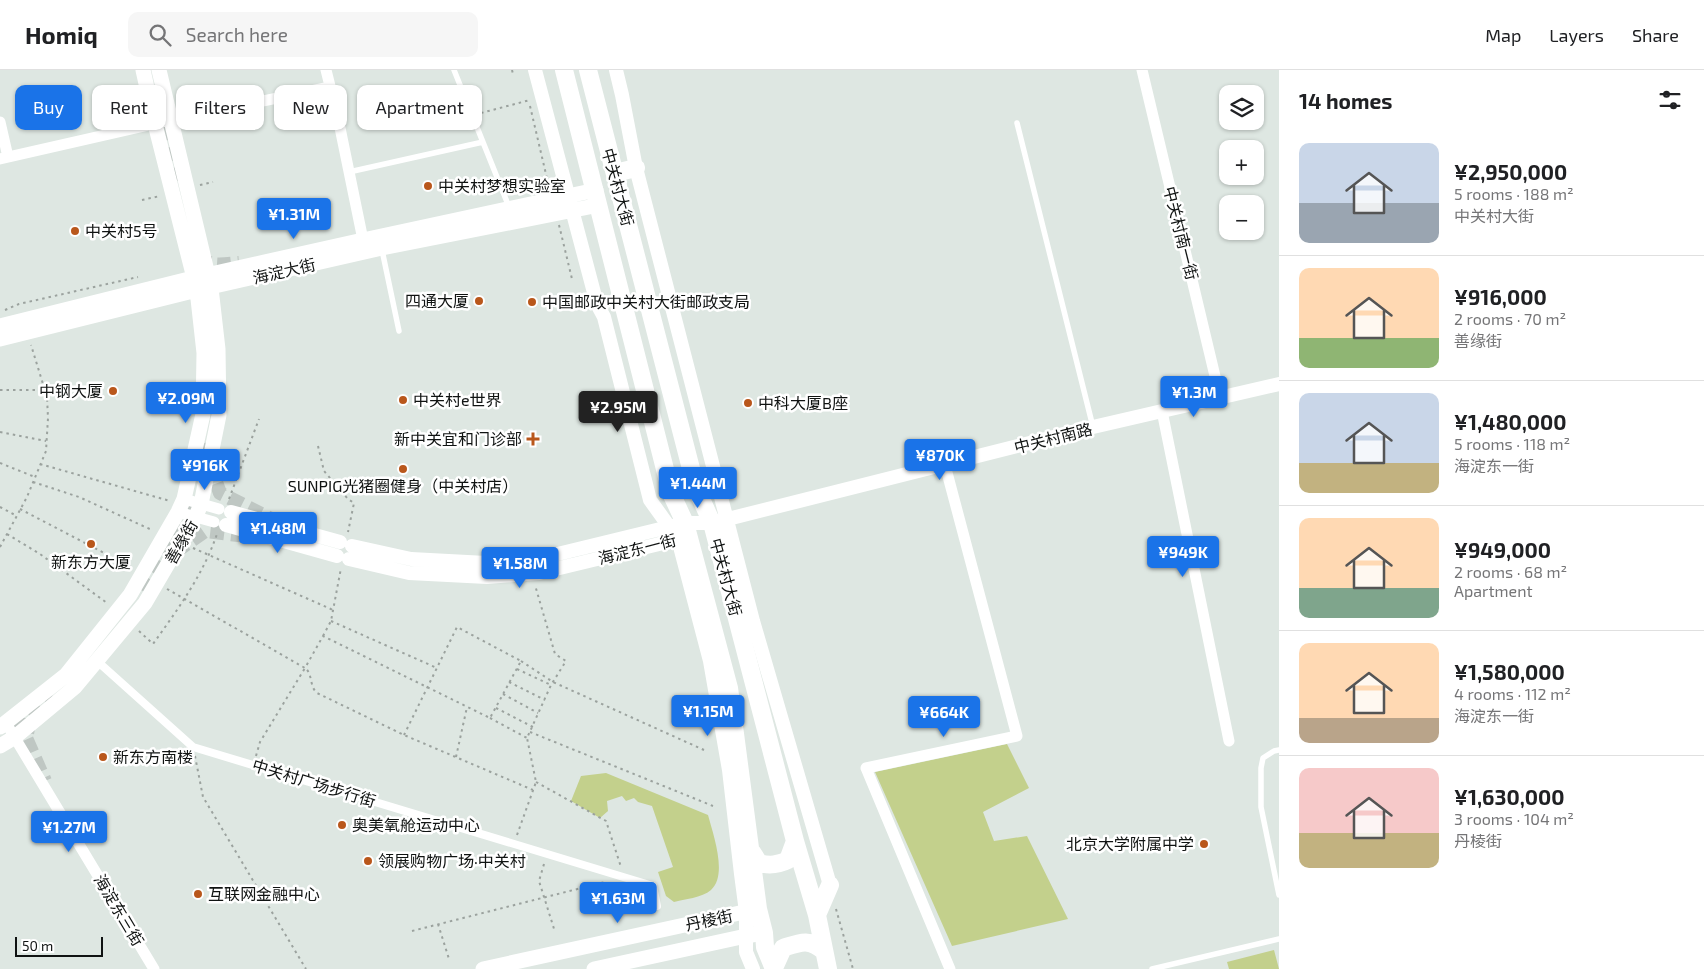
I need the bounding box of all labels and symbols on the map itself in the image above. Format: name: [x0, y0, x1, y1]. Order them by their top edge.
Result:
street label: 中关村大街: [599, 146, 638, 228]
place label: 中关村梦想实验室: [438, 176, 566, 195]
marker: 中关村梦想实验室: [422, 180, 434, 192]
street label: 中关村南一街: [1161, 184, 1202, 282]
pin: ¥1.31M: [253, 198, 335, 240]
place label: 中关村5号: [85, 221, 158, 240]
marker: 中关村5号: [69, 225, 81, 237]
street label: 海淀大街: [251, 254, 317, 287]
place label: 四通大厦: [405, 291, 469, 310]
place label: 中国邮政中关村大街邮政支局: [542, 292, 750, 311]
marker: 四通大厦: [473, 295, 485, 307]
marker: 中国邮政中关村大街邮政支局: [526, 296, 538, 308]
pin: ¥1.3M: [1159, 376, 1229, 418]
place label: 中钢大厦: [39, 381, 103, 400]
pin: ¥2.09M: [145, 382, 227, 424]
marker: 中钢大厦: [107, 385, 119, 397]
place label: 中关村e世界: [413, 390, 502, 409]
pin: ¥2.95M: [577, 390, 659, 433]
place label: 中科大厦B座: [758, 393, 848, 412]
marker: 中关村e世界: [397, 394, 409, 406]
marker: 中科大厦B座: [742, 397, 754, 409]
street label: 中关村南路: [1012, 419, 1094, 456]
place label: 新中关宜和门诊部: [394, 429, 522, 448]
marker: 新中关宜和门诊部: [526, 432, 540, 446]
pin: ¥870K: [905, 438, 975, 481]
pin: ¥916K: [170, 448, 240, 491]
marker: SUNPIG光猪圈健身（中关村店）: [397, 463, 409, 475]
pin: ¥1.44M: [657, 466, 739, 509]
place label: SUNPIG光猪圈健身（中关村店）: [288, 476, 518, 495]
pin: ¥1.48M: [237, 512, 319, 554]
street label: 善缘街: [160, 516, 201, 567]
street label: 海淀东一街: [596, 530, 678, 567]
street label: 中关村大街: [707, 536, 746, 618]
pin: ¥949K: [1148, 536, 1218, 578]
marker: 新东方大厦: [85, 538, 97, 550]
pin: ¥1.58M: [479, 546, 561, 589]
place label: 新东方大厦: [51, 552, 131, 571]
pin: ¥1.15M: [667, 694, 749, 737]
pin: ¥664K: [909, 696, 979, 738]
place label: 新东方南楼: [113, 747, 193, 766]
marker: 新东方南楼: [97, 751, 109, 763]
street label: 中关村广场步行街: [250, 755, 378, 810]
pin: ¥1.27M: [28, 810, 110, 853]
place label: 奥美氧舱运动中心: [352, 815, 480, 834]
marker: 奥美氧舱运动中心: [336, 819, 348, 831]
place label: 北京大学附属中学: [1066, 834, 1194, 853]
marker: 北京大学附属中学: [1198, 838, 1210, 850]
place label: 领展购物广场·中关村: [378, 851, 526, 870]
marker: 领展购物广场·中关村: [362, 855, 374, 867]
street label: 海淀东三街: [91, 871, 148, 949]
pin: ¥1.63M: [577, 882, 659, 924]
place label: 互联网金融中心: [208, 884, 320, 903]
marker: 互联网金融中心: [192, 888, 204, 900]
street label: 丹棱街: [683, 905, 734, 934]
scale bar: [15, 934, 102, 957]

